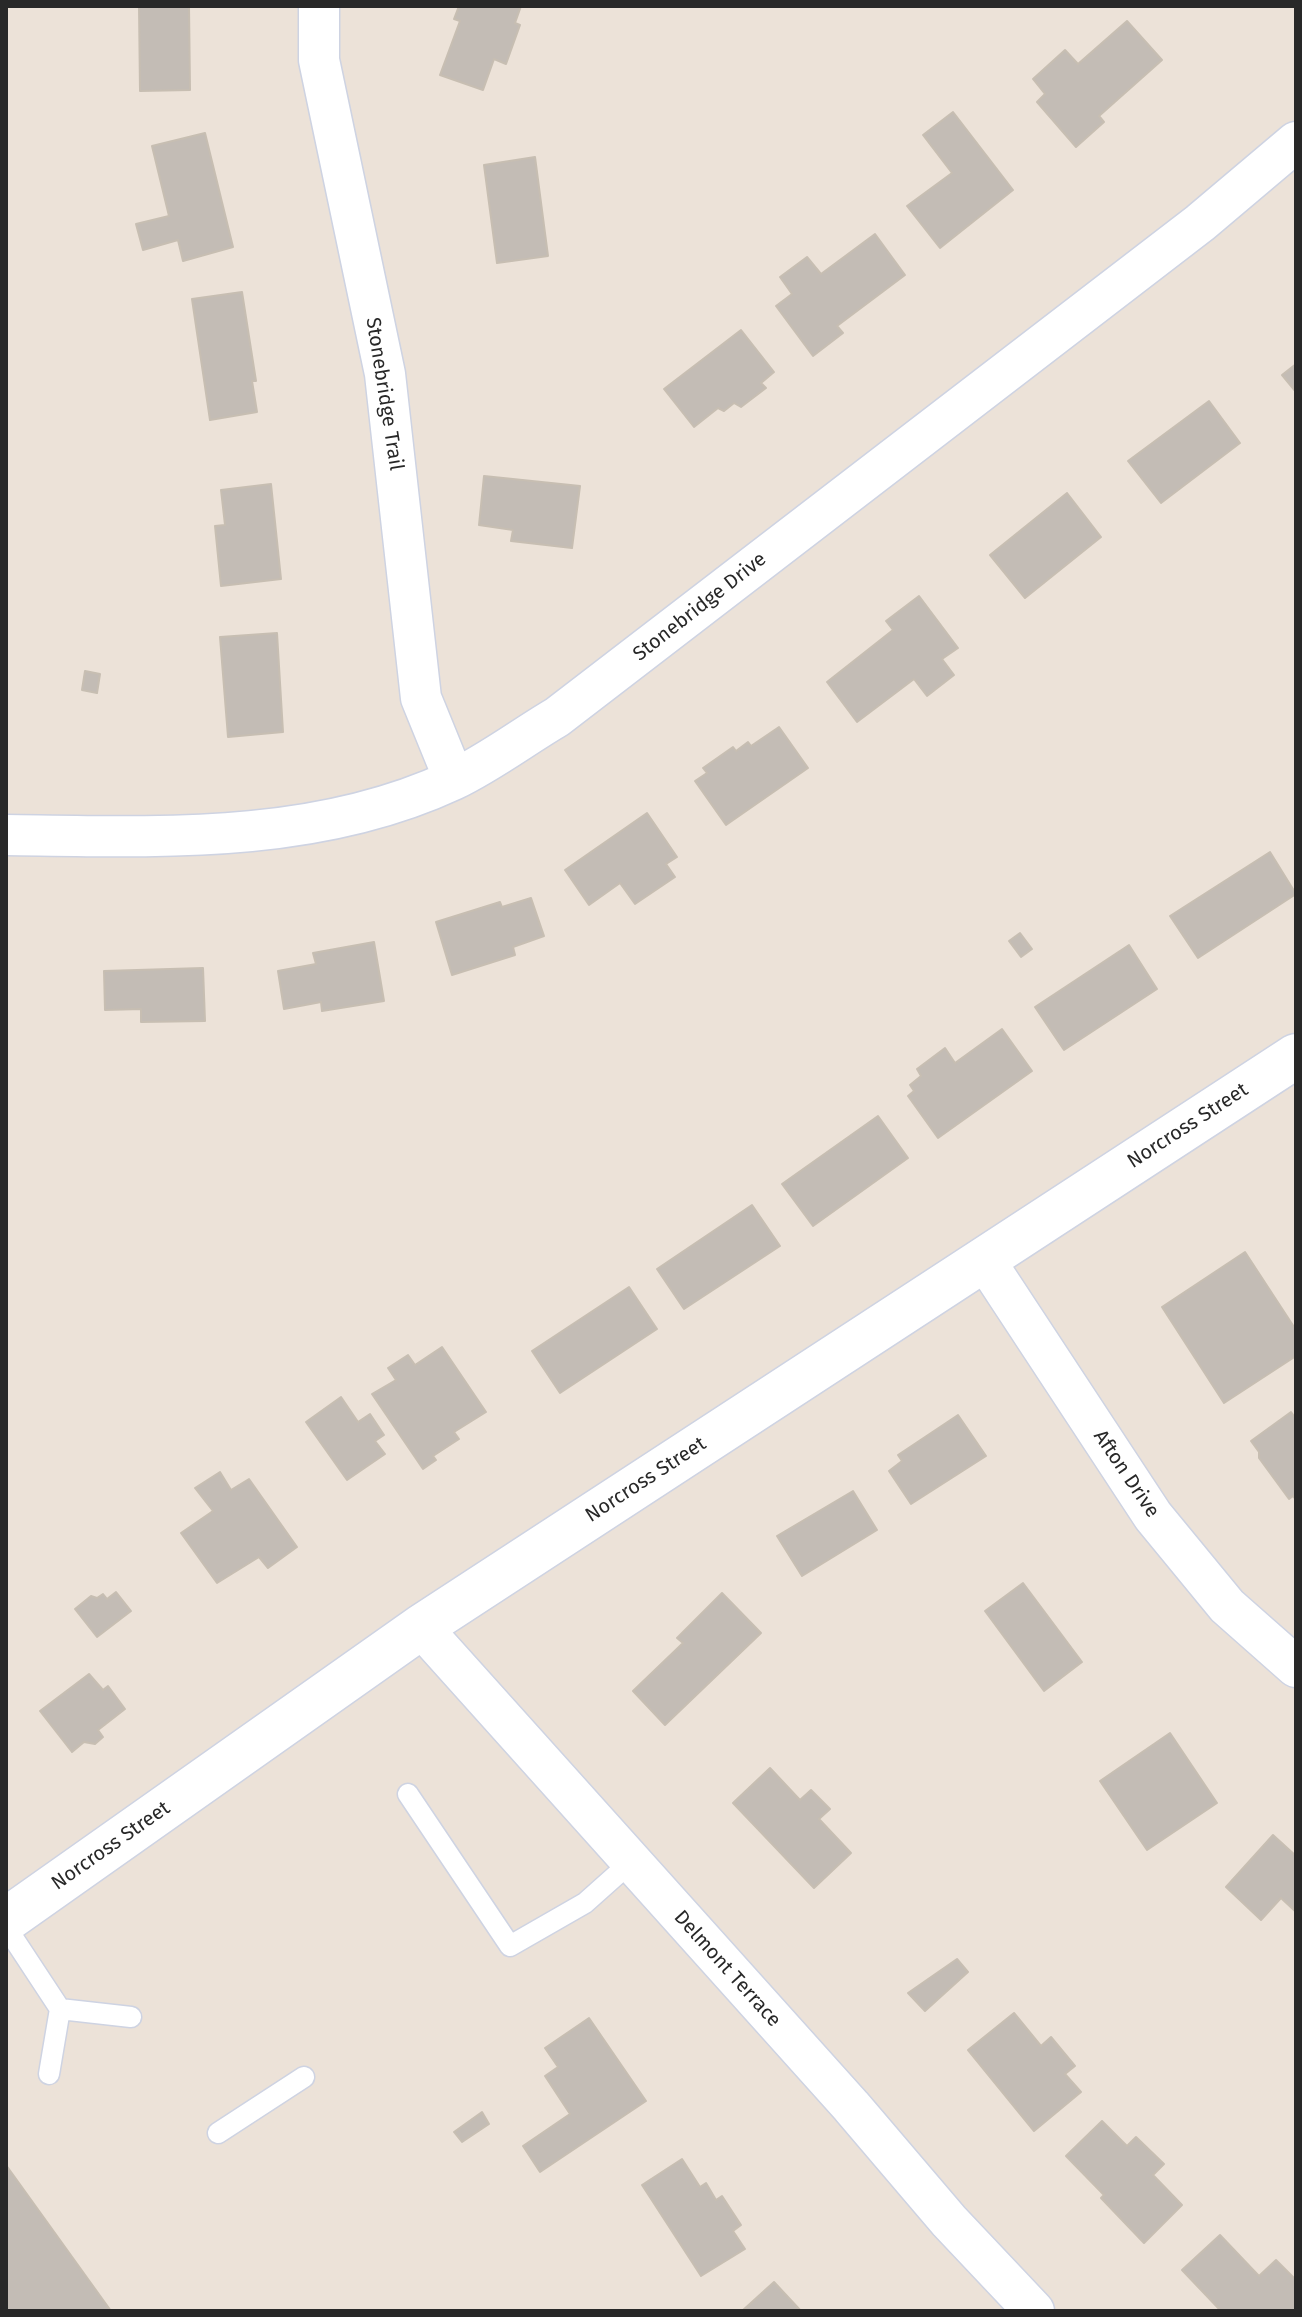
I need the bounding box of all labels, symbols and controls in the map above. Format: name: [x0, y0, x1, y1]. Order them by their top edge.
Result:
street label: Stonebridge Trail: [360, 316, 408, 472]
street label: Stonebridge Drive: [629, 548, 771, 666]
street label: Norcross Street: [1123, 1078, 1253, 1174]
street label: Afton Drive: [1088, 1426, 1164, 1522]
street label: Norcross Street: [581, 1432, 711, 1528]
street label: Norcross Street: [47, 1796, 175, 1896]
street label: Delmont Terrace: [668, 1906, 786, 2032]

